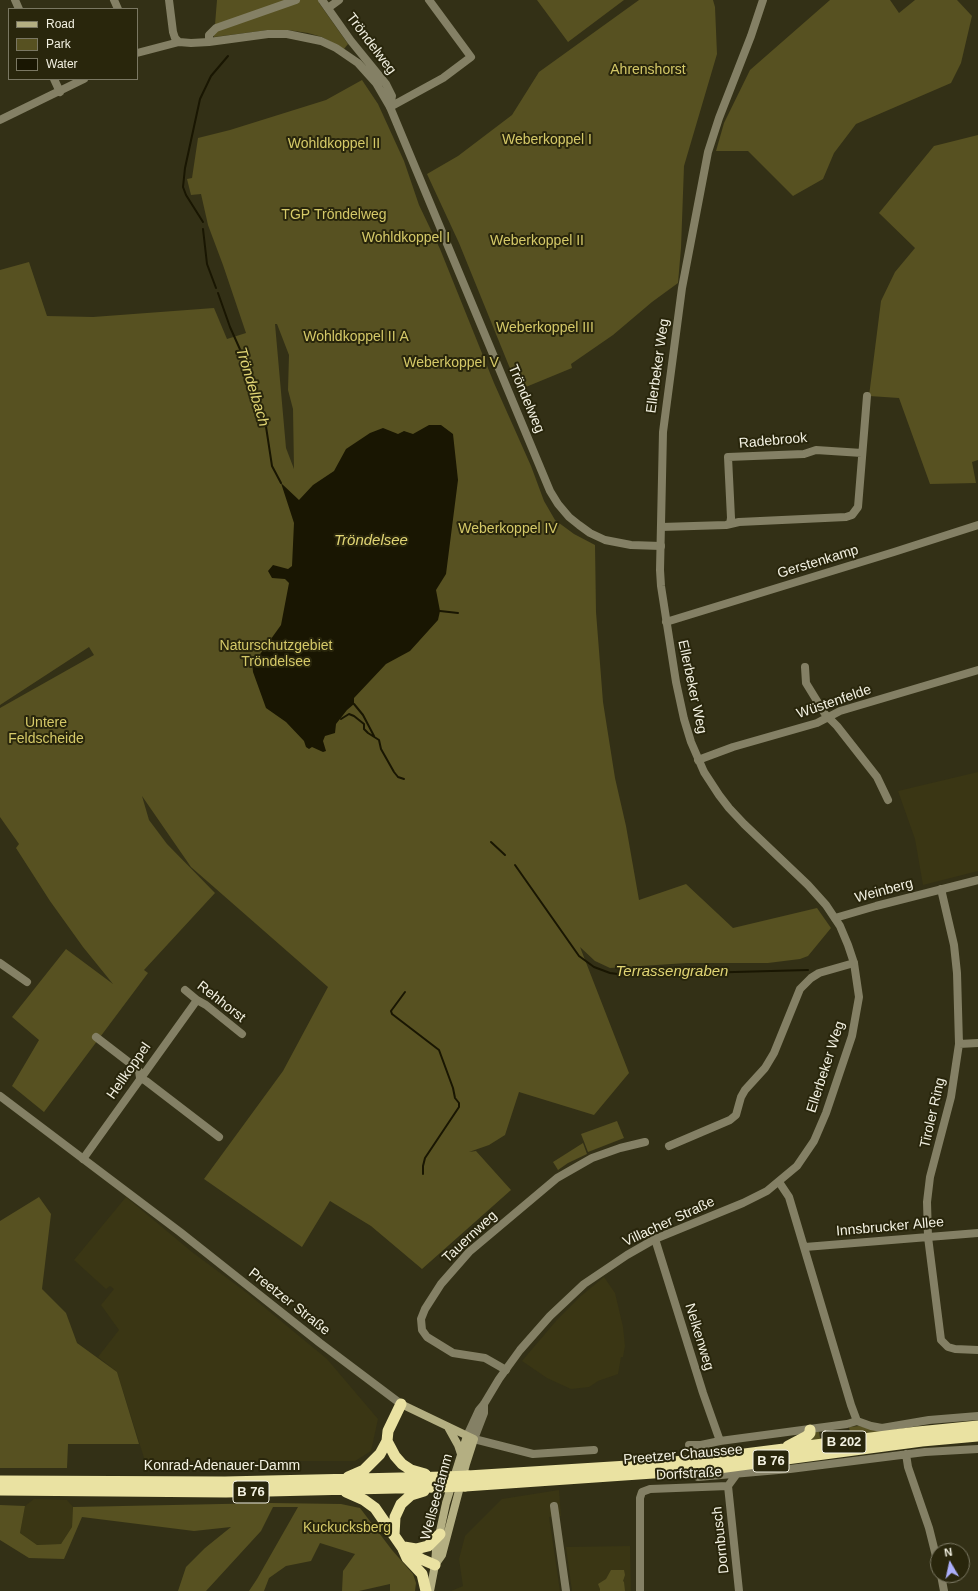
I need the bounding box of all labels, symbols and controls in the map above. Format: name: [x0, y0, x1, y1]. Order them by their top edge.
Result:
legend: [8, 8, 138, 80]
street label: Tröndelweg: [342, 10, 400, 78]
text: Road: [46, 17, 75, 31]
text: Park: [46, 37, 71, 51]
text: Water: [46, 57, 78, 71]
park label: Ahrenshorst: [610, 62, 686, 78]
park label: Weberkoppel I: [502, 132, 592, 148]
park label: Wohldkoppel II: [288, 136, 380, 152]
park label: TGP Tröndelweg: [281, 207, 387, 223]
park label: Wohldkoppel I: [362, 230, 450, 246]
park label: Weberkoppel II: [490, 233, 584, 249]
street label: Ellerbeker Weg: [643, 318, 673, 414]
park label: Weberkoppel III: [496, 320, 594, 336]
park label: Wohldkoppel II A: [303, 329, 409, 345]
water label: Tröndelbach: [231, 345, 273, 429]
park label: Weberkoppel V: [403, 355, 499, 371]
street label: Tröndelweg: [504, 362, 548, 436]
street label: Radebrook: [738, 430, 808, 452]
park label: Weberkoppel IV: [458, 521, 558, 537]
water label: Tröndelsee: [334, 532, 408, 550]
street label: Gerstenkamp: [775, 542, 861, 582]
park label: Naturschutzgebiet Tröndelsee: [220, 638, 332, 670]
street label: Ellerbeker Weg: [674, 639, 710, 735]
street label: Wüstenfelde: [794, 681, 874, 723]
park label: Untere Feldscheide: [8, 715, 84, 748]
street label: Weinberg: [853, 875, 915, 907]
water label: Terrassengraben: [616, 963, 728, 981]
street label: Rehhorst: [193, 978, 249, 1026]
street label: Ellerbeker Weg: [803, 1019, 849, 1115]
street label: Hellkoppel: [103, 1039, 155, 1103]
street label: Tiroler Ring: [917, 1076, 949, 1150]
street label: Villacher Straße: [620, 1193, 718, 1251]
street label: Tauernweg: [439, 1208, 501, 1266]
street label: Innsbrucker Allee: [835, 1214, 945, 1240]
street label: Preetzer Straße: [245, 1265, 333, 1339]
street label: Nelkenweg: [681, 1301, 717, 1373]
road number: B 202: [822, 1431, 866, 1453]
street label: Preetzer Chaussee: [623, 1441, 743, 1469]
road number: B 76: [753, 1450, 789, 1472]
street label: Wellseedamm: [417, 1452, 457, 1542]
street label: Konrad-Adenauer-Damm: [144, 1458, 300, 1474]
street label: Dorfstraße: [656, 1464, 722, 1484]
road number: B 76: [233, 1481, 269, 1503]
street label: Dornbusch: [709, 1505, 733, 1575]
park label: Kuckucksberg: [303, 1520, 391, 1536]
north arrow: [930, 1543, 970, 1583]
text: N: [943, 1546, 953, 1559]

